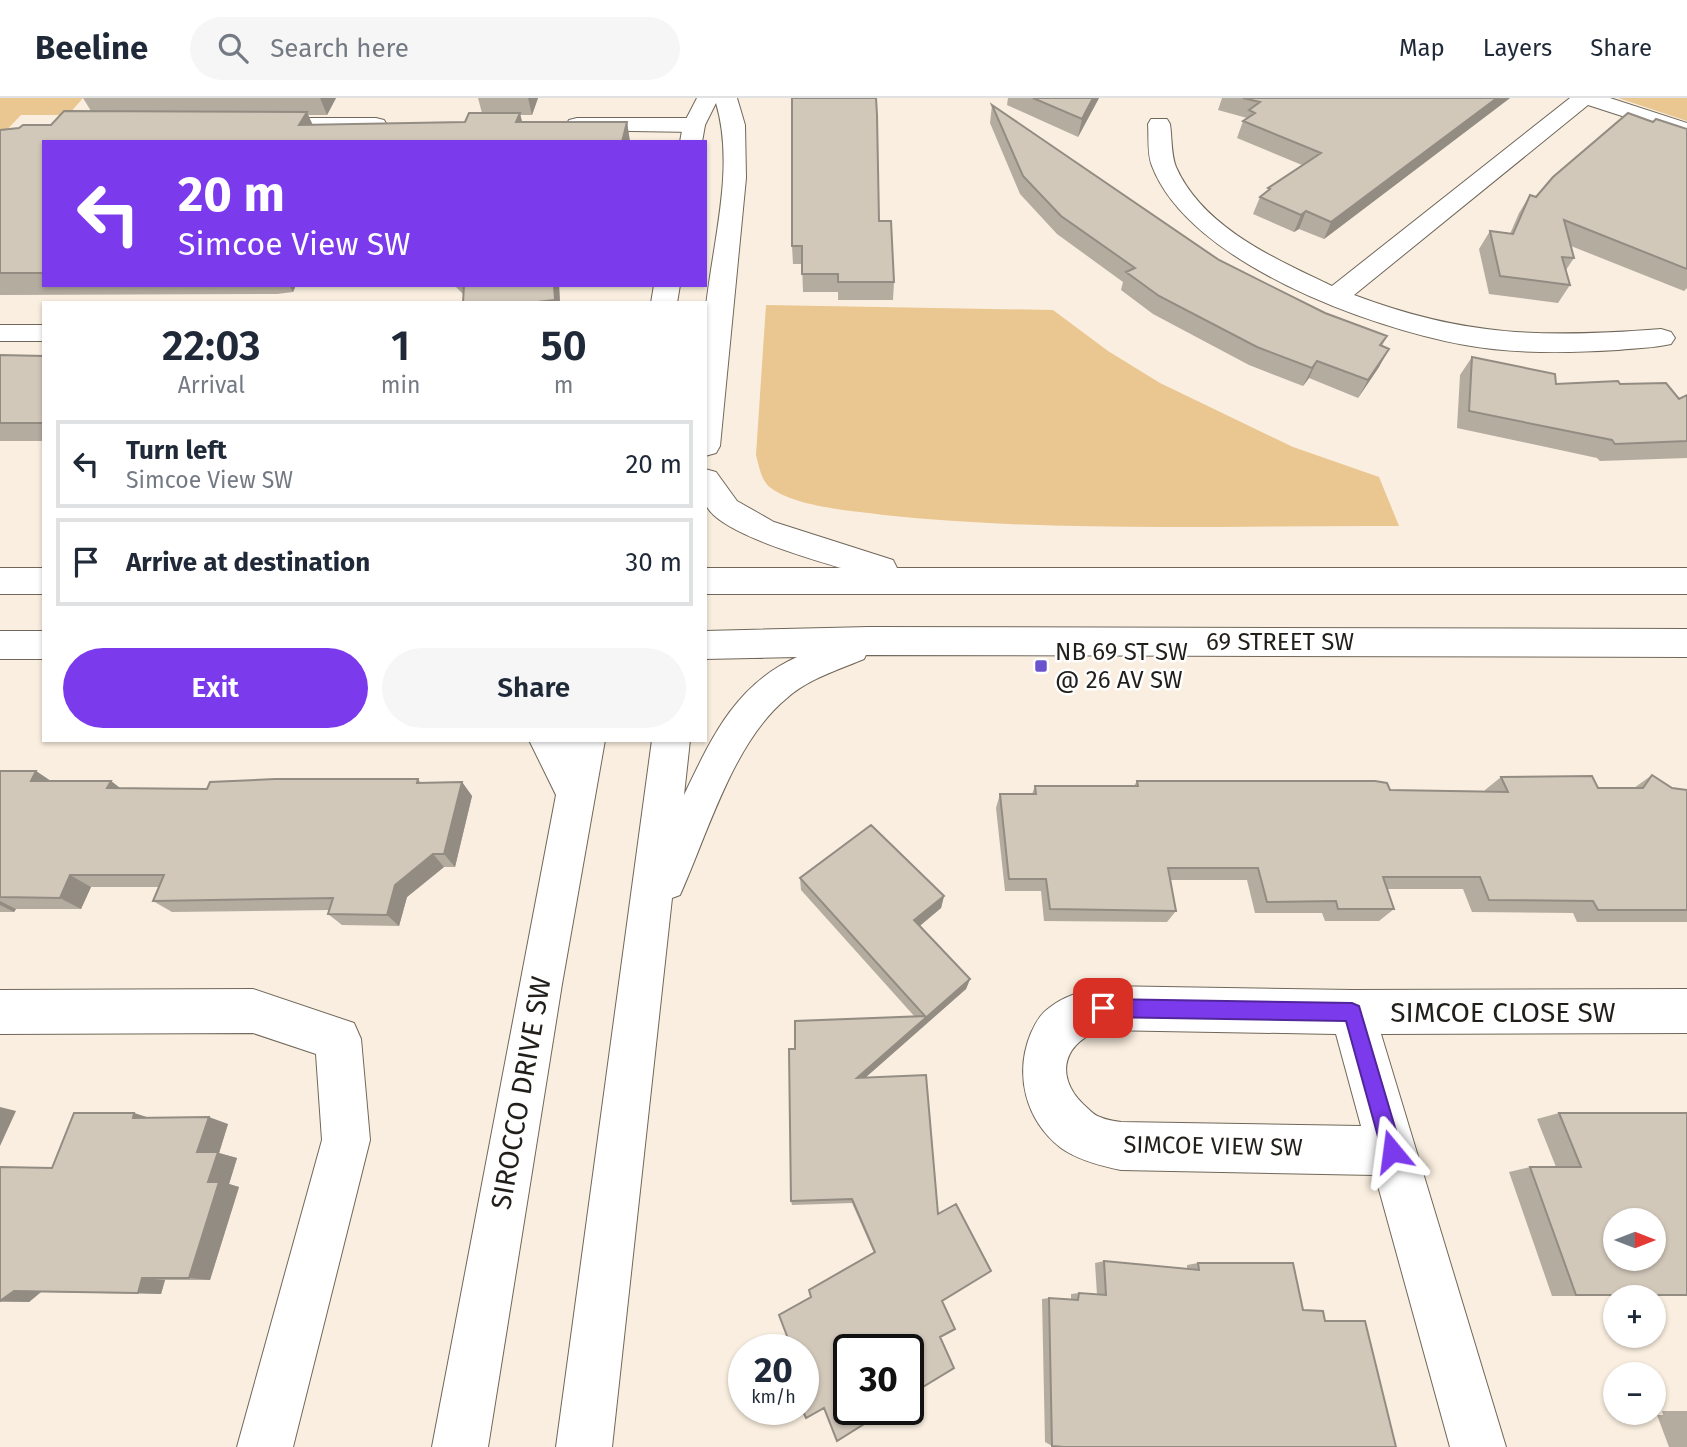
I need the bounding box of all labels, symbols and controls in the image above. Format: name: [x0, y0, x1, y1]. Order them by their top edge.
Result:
search box: [190, 17, 680, 80]
text: Beeline: [35, 28, 148, 68]
icon: search: [214, 29, 252, 67]
text: Search here: [270, 33, 409, 64]
text: Map: [1399, 34, 1445, 62]
text: Layers: [1483, 34, 1552, 62]
text: Share: [1590, 34, 1652, 62]
text: 20 m: [178, 165, 285, 224]
icon: left: [63, 168, 154, 259]
text: Simcoe View SW: [178, 225, 410, 263]
text: 22:03: [162, 321, 261, 371]
text: 1: [391, 321, 410, 371]
text: 50: [540, 321, 587, 371]
text: Arrival: [178, 371, 245, 399]
text: min: [381, 371, 420, 399]
text: m: [554, 371, 574, 399]
text: Turn left: [126, 435, 227, 466]
icon: left: [67, 445, 105, 483]
text: 20 m: [625, 449, 682, 480]
text: Simcoe View SW: [126, 466, 293, 494]
icon: arrive: [67, 543, 105, 581]
text: Arrive at destination: [126, 547, 370, 578]
text: 30 m: [625, 547, 682, 578]
street label: 69 STREET SW: [1206, 628, 1354, 656]
place label: NB 69 ST SW @ 26 AV SW: [1055, 638, 1188, 694]
button: Exit: [63, 648, 368, 728]
button: Share: [382, 648, 686, 728]
marker: NB 69 ST SW @ 26 AV SW: [1033, 658, 1049, 674]
street label: SIROCCO DRIVE SW: [484, 974, 558, 1212]
pin: [1073, 978, 1133, 1038]
icon: arrive: [1084, 989, 1122, 1027]
street label: SIMCOE CLOSE SW: [1390, 996, 1616, 1029]
position arrow: [1355, 1114, 1429, 1188]
street label: SIMCOE VIEW SW: [1123, 1130, 1303, 1162]
north arrow: [1603, 1208, 1666, 1270]
map controls: [1603, 1208, 1666, 1425]
button: +: [1603, 1285, 1666, 1348]
speed limit sign: 30: [833, 1334, 924, 1425]
text: 20: [754, 1349, 793, 1391]
button: −: [1603, 1362, 1666, 1425]
text: km/h: [751, 1386, 796, 1408]

